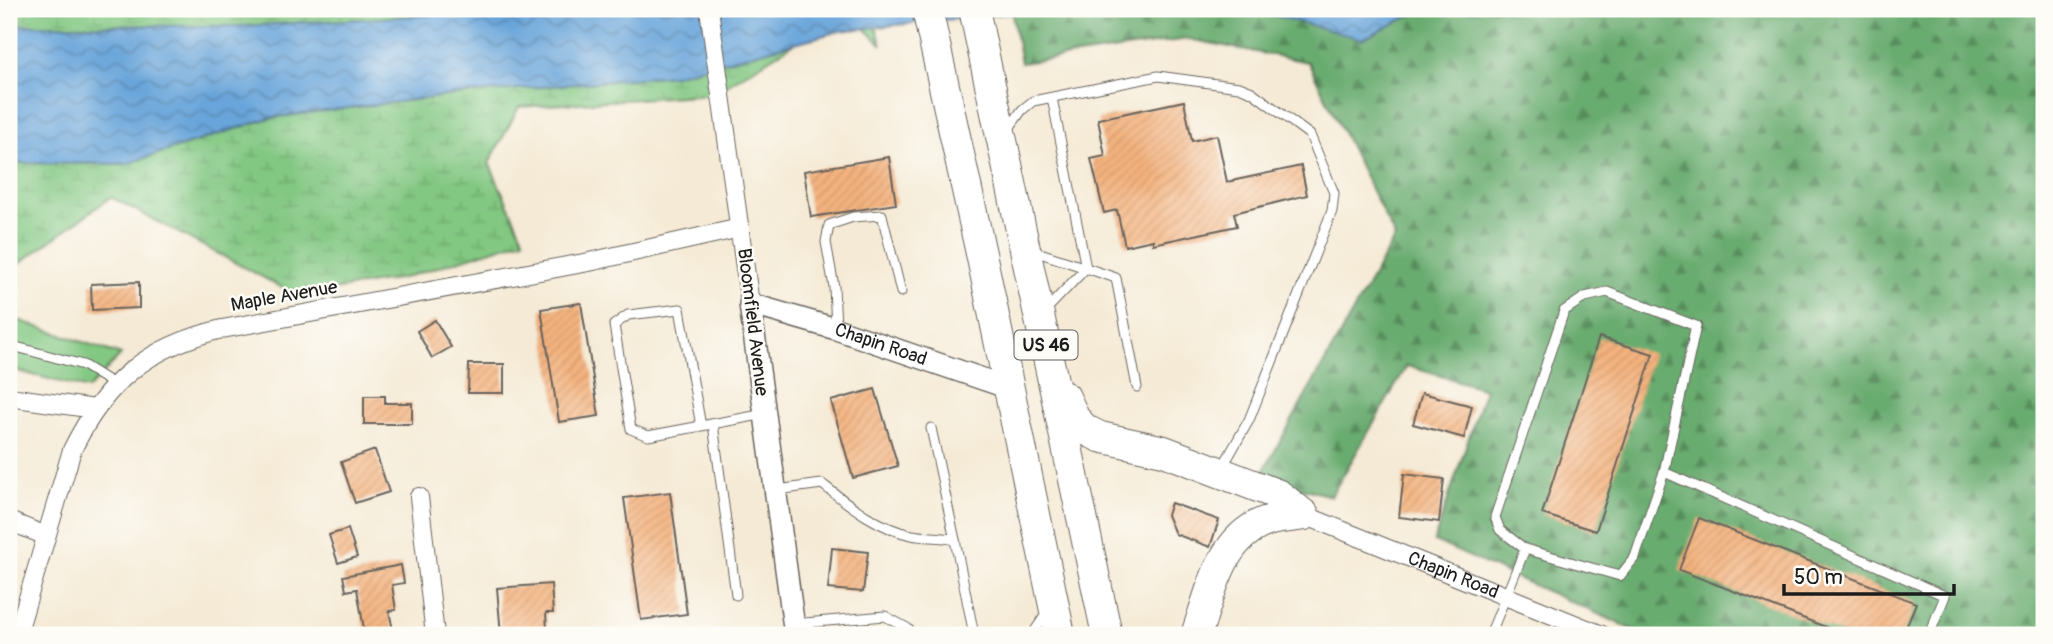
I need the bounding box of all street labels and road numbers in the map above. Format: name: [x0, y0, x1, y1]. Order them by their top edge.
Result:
street label: Bloomfield Avenue: [732, 247, 774, 398]
street label: Maple Avenue: [229, 275, 340, 317]
street label: Chapin Road: [832, 317, 930, 371]
road number: US 46: [1014, 330, 1078, 360]
street label: Chapin Road: [1404, 546, 1502, 604]

